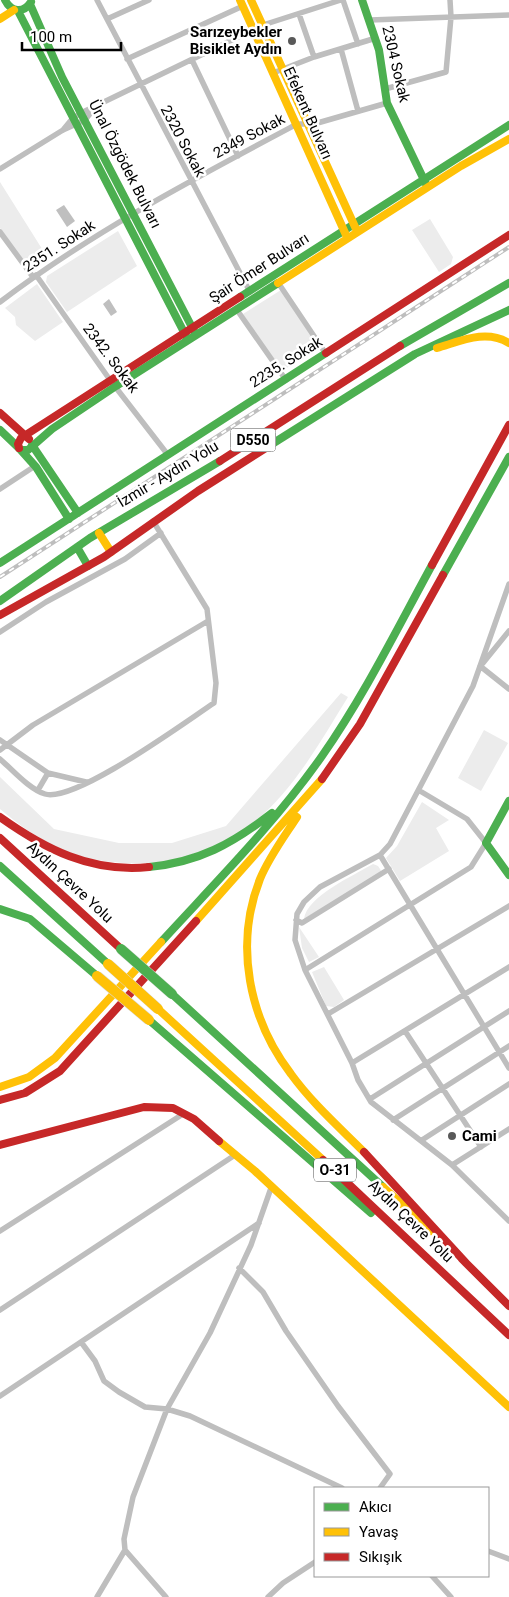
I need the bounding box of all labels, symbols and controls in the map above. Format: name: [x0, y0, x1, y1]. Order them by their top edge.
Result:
scale bar: [22, 20, 121, 52]
place label: Sarızeybekler Bisiklet Aydın: [190, 23, 282, 58]
street label: 2304 Sokak: [378, 24, 414, 105]
text: 100 m: [30, 28, 72, 46]
marker: Sarızeybekler Bisiklet Aydın: [286, 35, 298, 47]
street label: Efekent Bulvarı: [280, 64, 336, 162]
street label: Ünal Özgödek Bulvarı: [85, 97, 165, 231]
street label: 2320 Sokak: [157, 102, 210, 180]
street label: 2349 Sokak: [210, 109, 288, 162]
street label: 2351. Sokak: [20, 216, 99, 276]
street label: Şair Ömer Bulvarı: [206, 229, 312, 307]
street label: 2342. Sokak: [79, 320, 143, 397]
street label: 2235. Sokak: [246, 332, 326, 391]
road number: D550: [230, 428, 276, 452]
street label: İzmir - Aydın Yolu: [114, 437, 222, 511]
street label: Aydın Çevre Yolu: [23, 838, 117, 926]
place label: Cami: [462, 1127, 497, 1145]
marker: Cami: [446, 1130, 458, 1142]
road number: O-31: [314, 1158, 356, 1182]
street label: Aydın Çevre Yolu: [365, 1176, 457, 1266]
legend: [314, 1487, 489, 1577]
text: Akıcı: [359, 1498, 392, 1516]
text: Yavaş: [359, 1523, 399, 1541]
text: Sıkışık: [359, 1548, 402, 1566]

